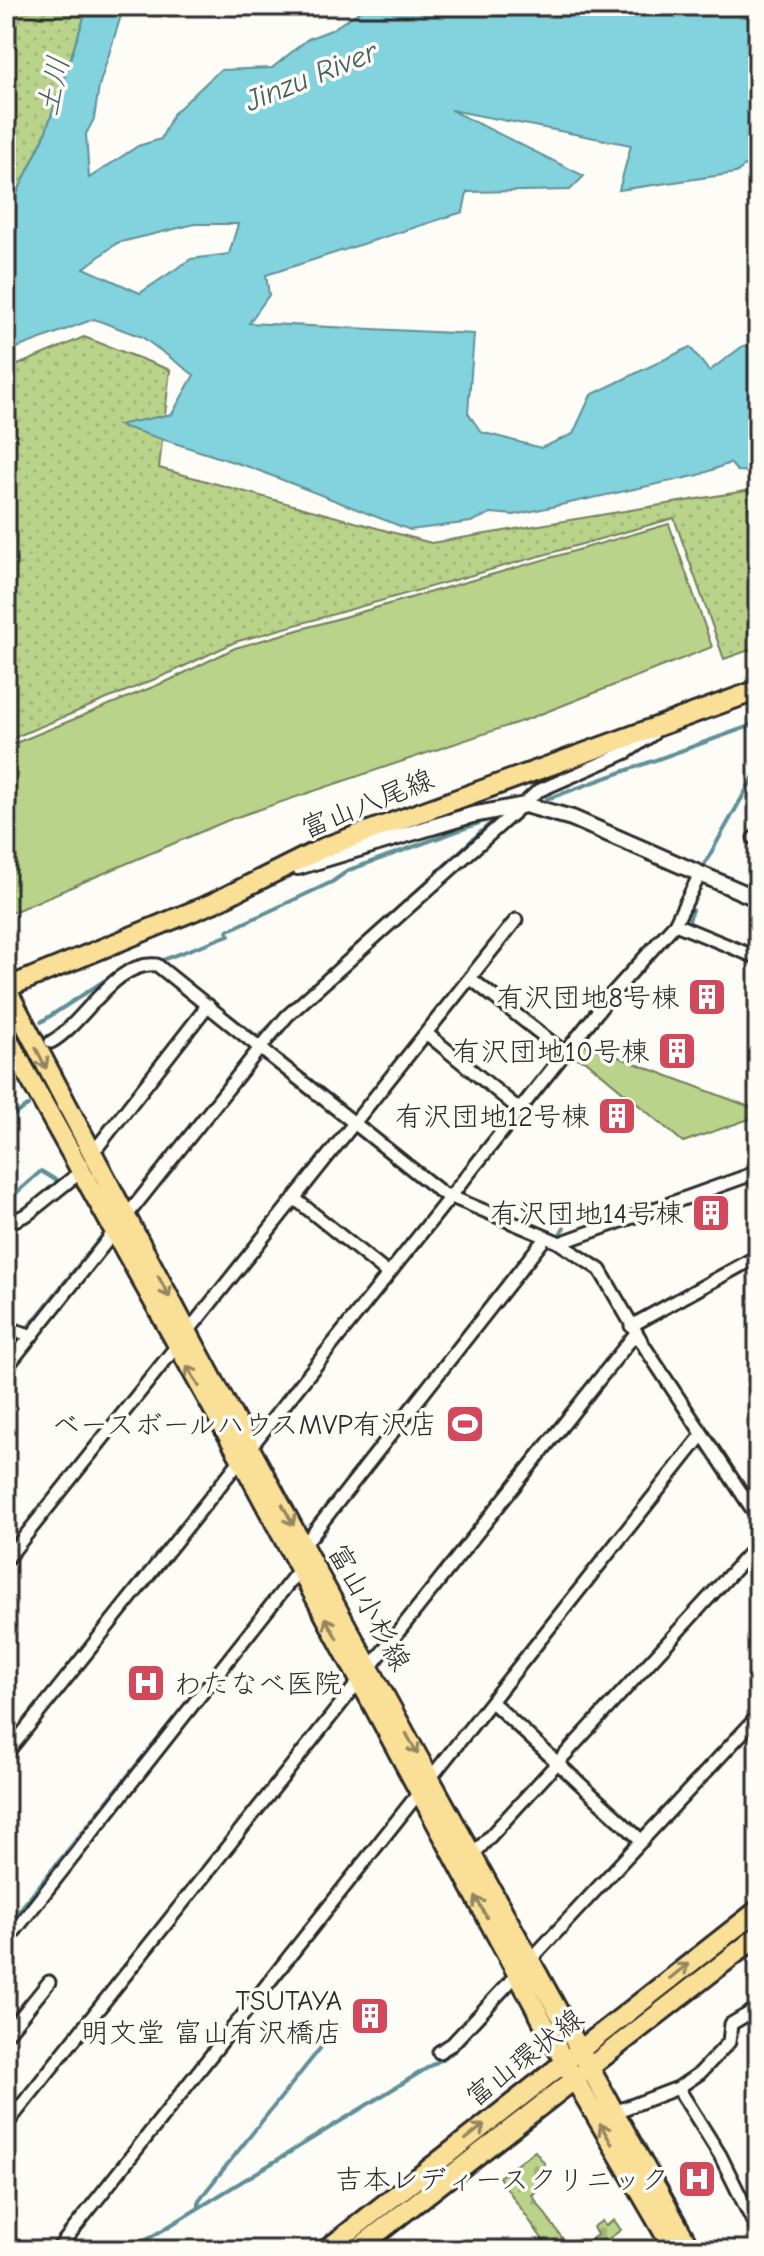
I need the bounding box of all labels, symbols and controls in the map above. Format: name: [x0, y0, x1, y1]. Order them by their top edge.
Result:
water label: Jinzu River: [239, 34, 383, 119]
water label: 土川: [30, 53, 77, 119]
street label: 富山八尾線: [296, 763, 438, 845]
building icon: 有沢団地8号棟: [686, 976, 728, 1018]
place label: 有沢団地8号棟: [497, 982, 679, 1014]
building icon: 有沢団地10号棟: [656, 1030, 698, 1072]
place label: 有沢団地10号棟: [453, 1036, 649, 1068]
one-way arrow: [34, 1045, 50, 1069]
building icon: 有沢団地12号棟: [596, 1095, 638, 1137]
place label: 有沢団地12号棟: [395, 1101, 589, 1133]
building icon: 有沢団地14号棟: [690, 1192, 732, 1234]
place label: 有沢団地14号棟: [490, 1198, 683, 1230]
one-way arrow: [156, 1275, 172, 1298]
one-way arrow: [185, 1364, 200, 1388]
sports icon: ベースボールハウスMVP有沢店: [444, 1403, 486, 1445]
place label: ベースボールハウスMVP有沢店: [52, 1409, 437, 1441]
one-way arrow: [281, 1503, 297, 1527]
street label: 富山小杉線: [321, 1538, 417, 1676]
one-way arrow: [323, 1617, 338, 1641]
hospital icon: わたなべ医院: [125, 1662, 167, 1704]
place label: わたなべ医院: [174, 1668, 342, 1700]
one-way arrow: [405, 1731, 421, 1755]
one-way arrow: [473, 1895, 488, 1919]
one-way arrow: [668, 1963, 689, 1980]
place label: TSUTAYA 明文堂 富山有沢橋店: [81, 1985, 342, 2049]
building icon: TSUTAYA 明文堂 富山有沢橋店: [349, 1995, 391, 2037]
street label: 富山環状線: [460, 2002, 590, 2113]
one-way arrow: [464, 2123, 485, 2140]
one-way arrow: [598, 2123, 614, 2146]
hospital icon: 吉本レディースクリニック: [676, 2158, 718, 2200]
place label: 吉本レディースクリニック: [335, 2164, 669, 2196]

